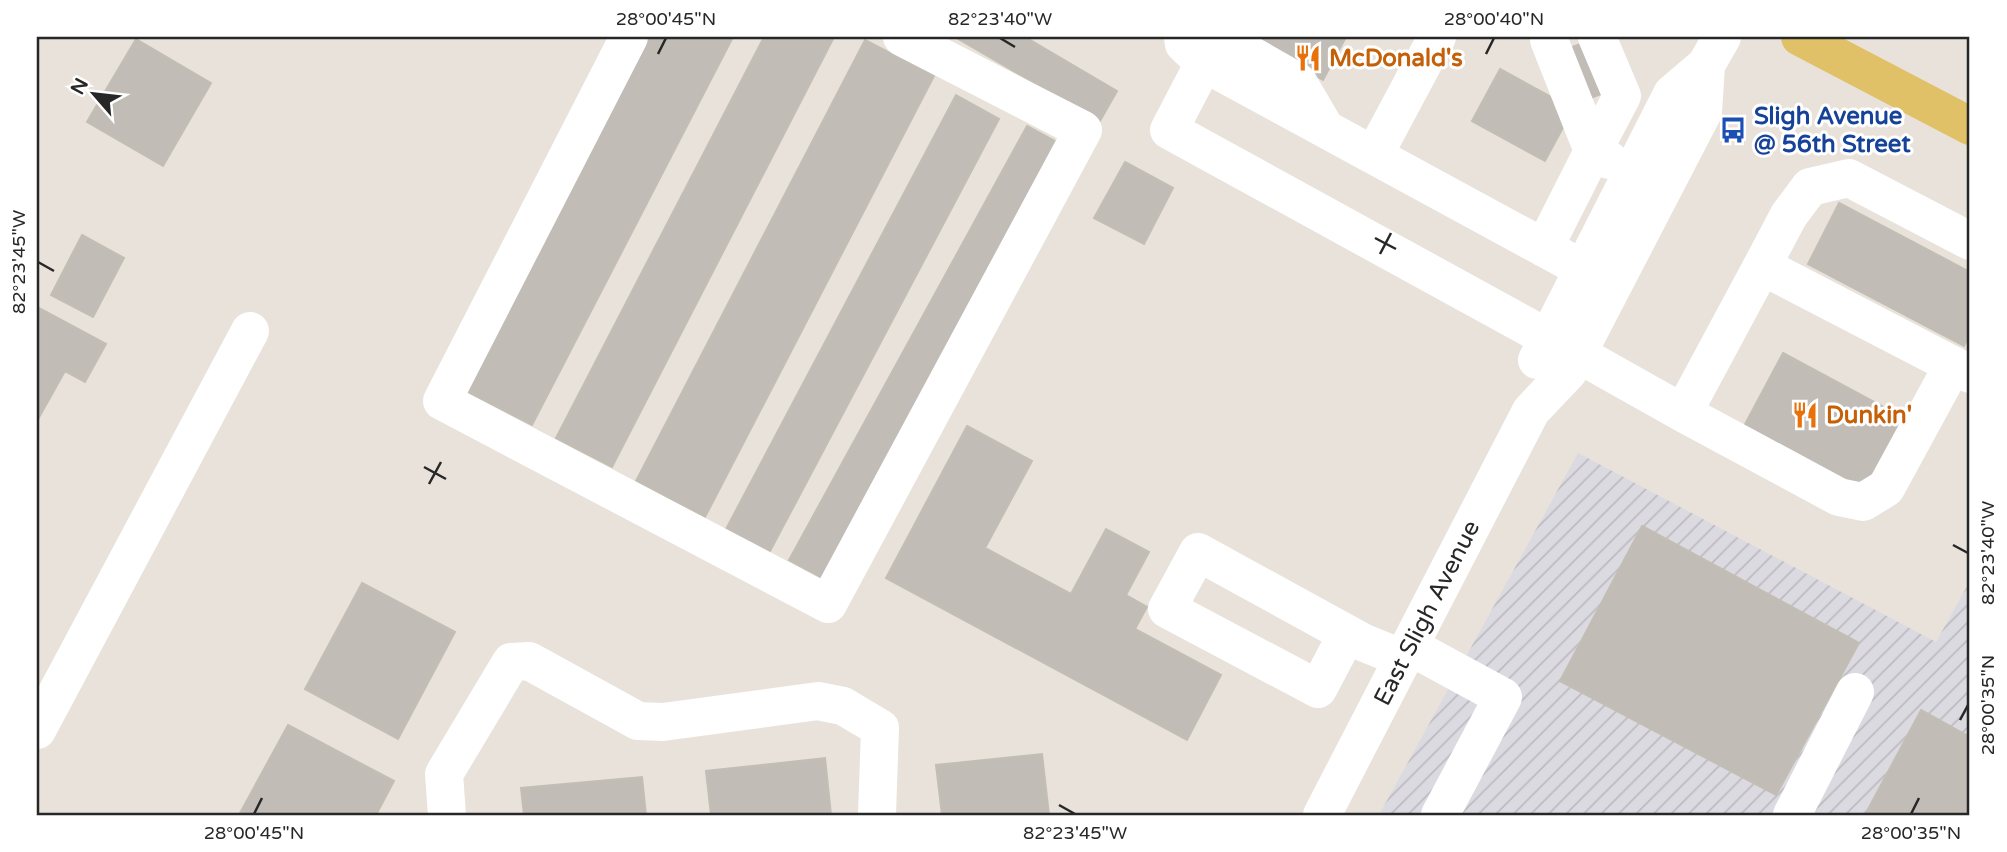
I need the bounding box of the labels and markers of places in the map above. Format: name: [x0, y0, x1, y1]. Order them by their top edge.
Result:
restaurant icon: McDonald's: [1293, 43, 1323, 73]
place label: McDonald's: [1329, 44, 1463, 73]
place label: Sligh Avenue @ 56th Street: [1754, 102, 1911, 159]
bus stop icon: Sligh Avenue @ 56th Street: [1718, 115, 1748, 145]
restaurant icon: Dunkin': [1790, 400, 1820, 430]
place label: Dunkin': [1826, 401, 1912, 430]

